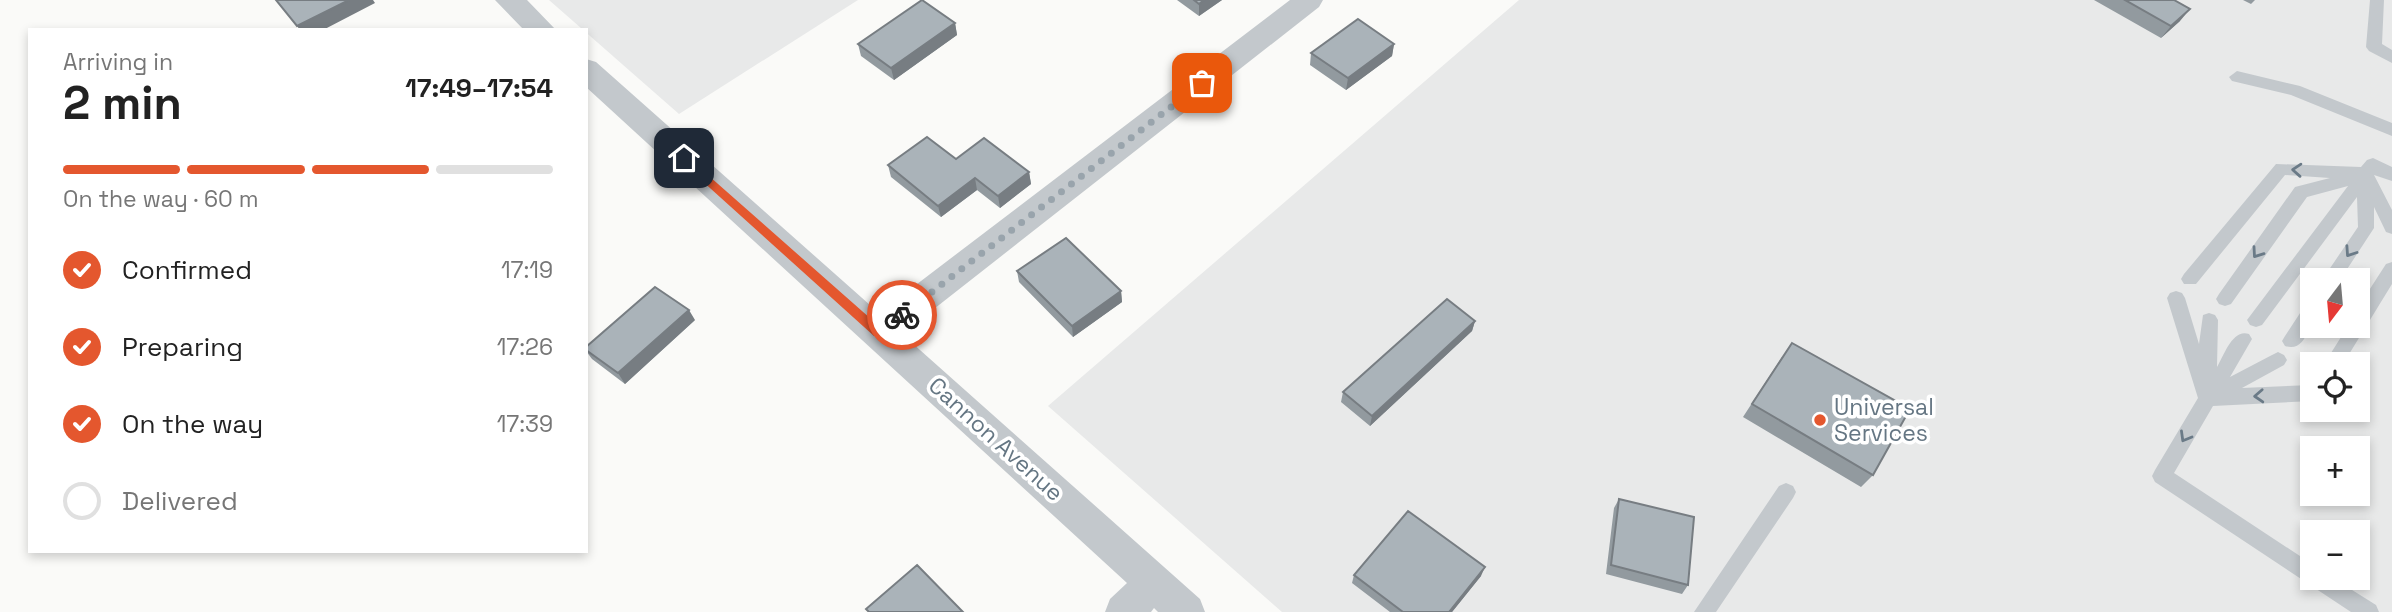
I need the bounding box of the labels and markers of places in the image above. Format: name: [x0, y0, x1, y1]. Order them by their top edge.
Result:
pin: [1172, 53, 1232, 113]
pin: [654, 128, 714, 188]
place label: Universal Services: [1834, 392, 1934, 448]
marker: Universal Services: [1812, 412, 1828, 428]

